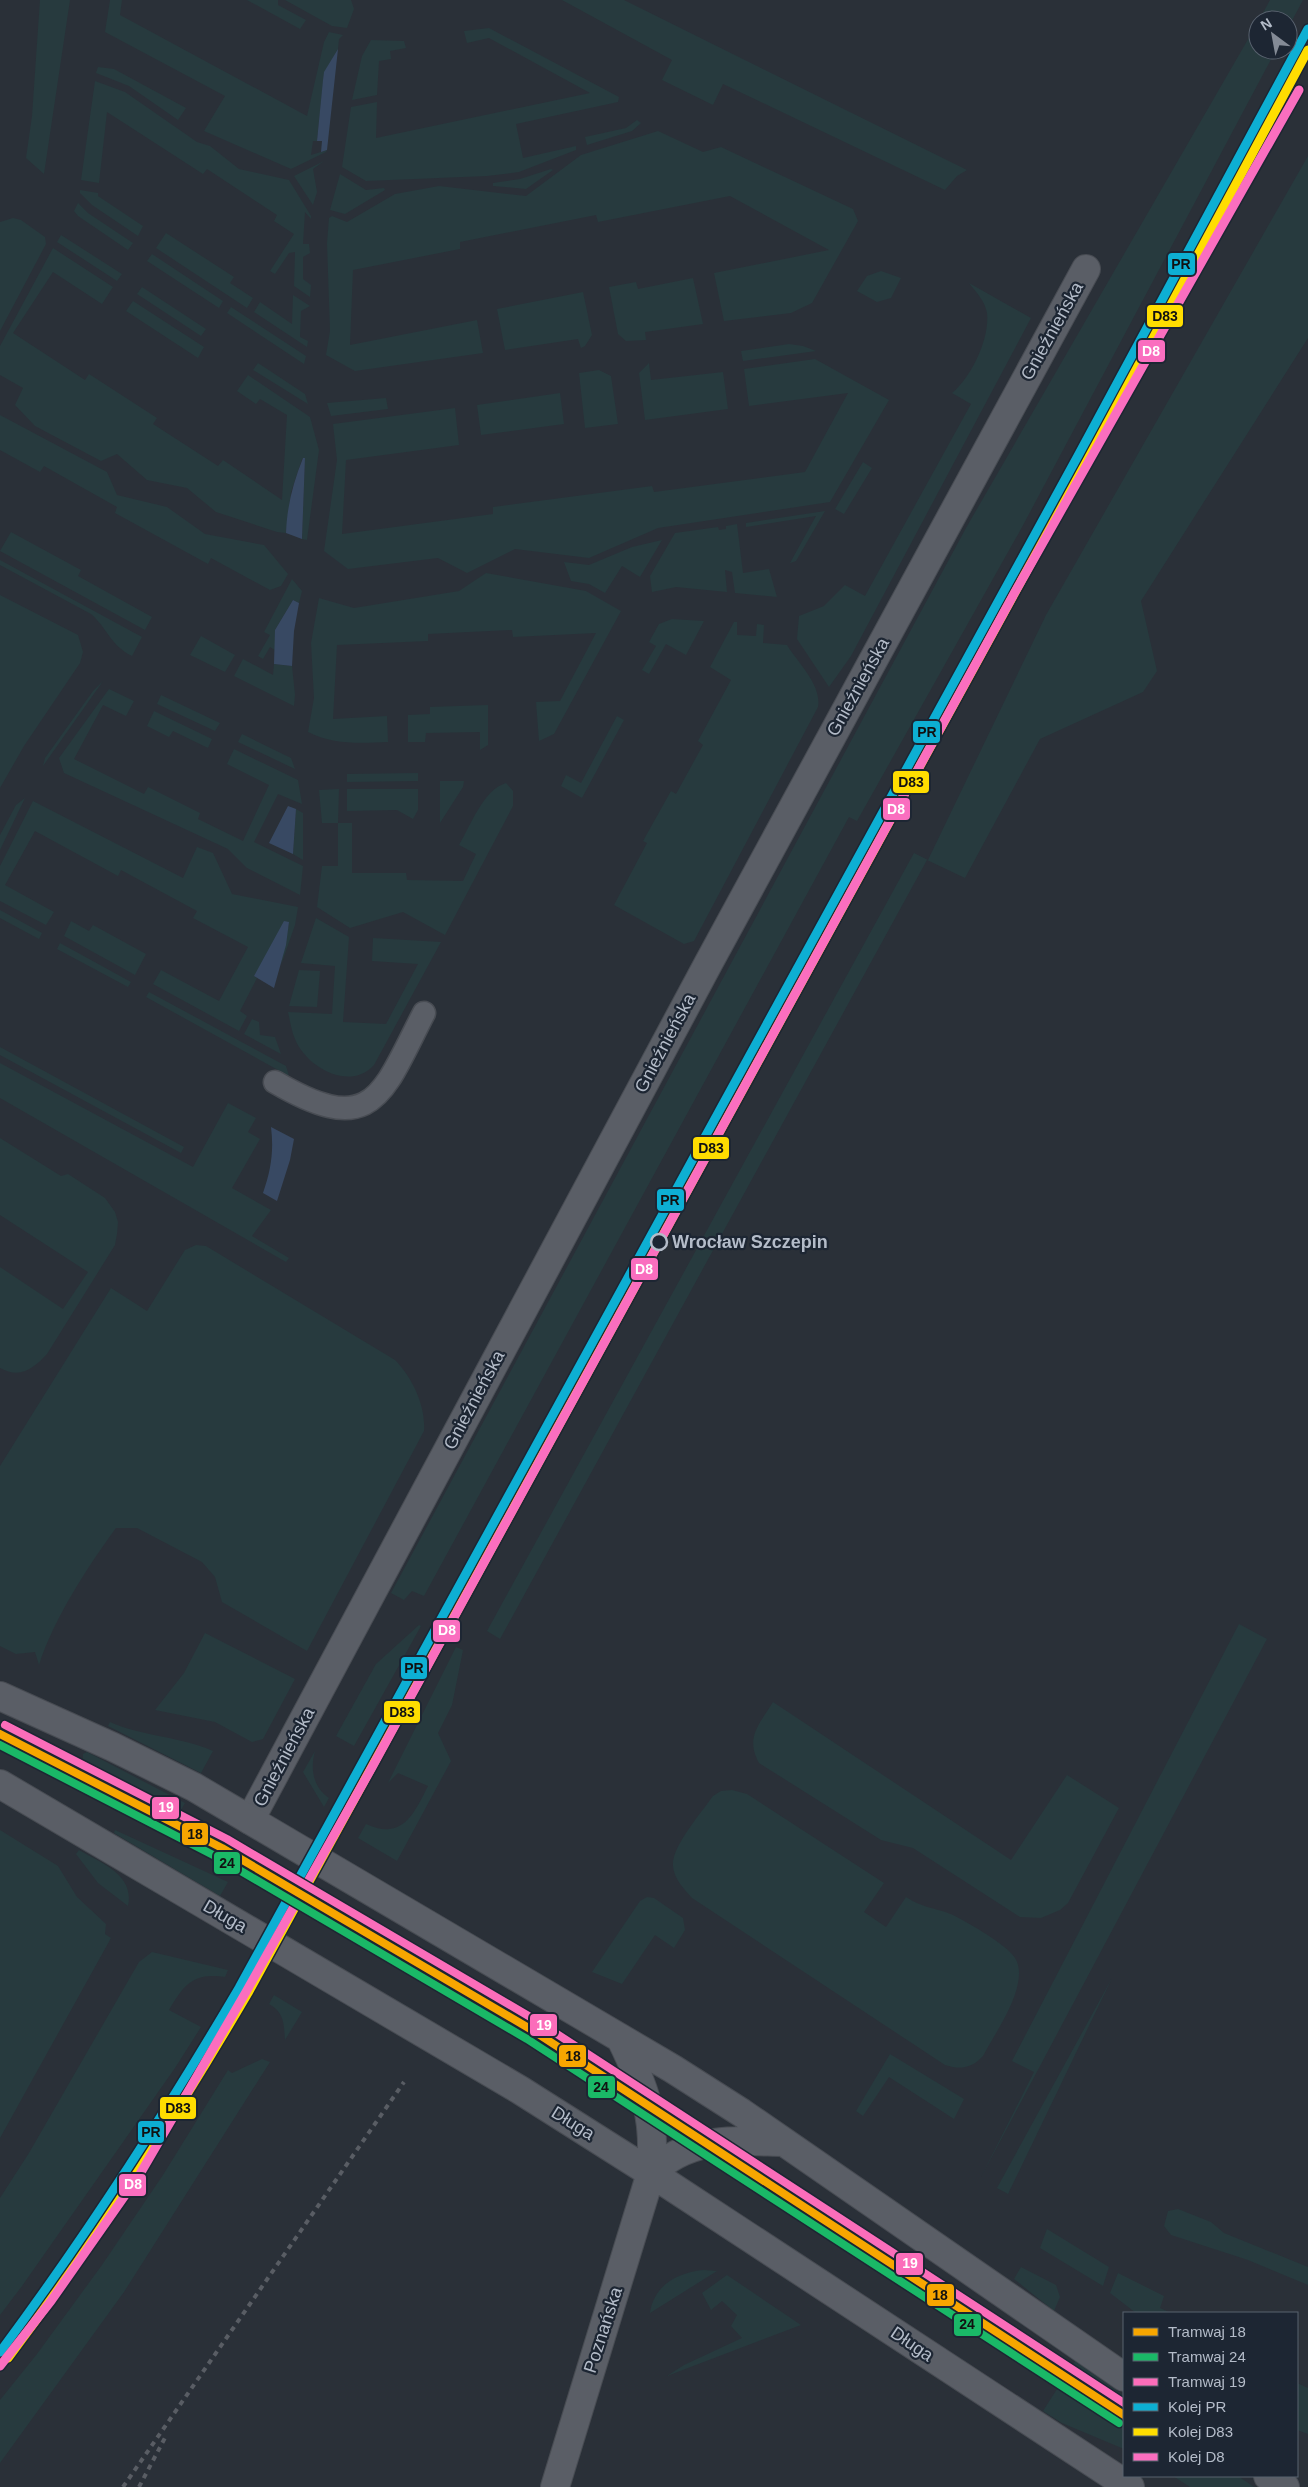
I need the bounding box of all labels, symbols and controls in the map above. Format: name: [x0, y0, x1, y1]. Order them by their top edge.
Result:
north arrow: [1248, 10, 1298, 60]
text: N: [1258, 15, 1275, 33]
line badge: PR: [1167, 252, 1196, 276]
text: PR: [1171, 256, 1191, 272]
street label: Gnieźnieńska: [1017, 278, 1088, 384]
line badge: D83: [1146, 304, 1184, 328]
text: D83: [1152, 308, 1178, 324]
line badge: D8: [1137, 339, 1166, 363]
text: D8: [1142, 343, 1160, 359]
street label: Gnieźnieńska: [823, 634, 894, 740]
line badge: PR: [912, 720, 941, 744]
text: PR: [917, 724, 937, 740]
line badge: D83: [892, 770, 930, 794]
text: D83: [898, 774, 924, 790]
line badge: D8: [882, 797, 911, 821]
text: D8: [887, 801, 905, 817]
street label: Gnieźnieńska: [631, 989, 700, 1096]
line badge: D83: [692, 1136, 730, 1160]
text: D83: [698, 1140, 724, 1156]
line badge: PR: [656, 1188, 685, 1212]
text: PR: [660, 1192, 680, 1208]
place label: Wrocław Szczepin: [672, 1232, 828, 1252]
marker: Wrocław Szczepin: [650, 1233, 668, 1251]
line badge: D8: [630, 1257, 659, 1281]
text: D8: [635, 1261, 653, 1277]
street label: Gnieźnieńska: [440, 1346, 509, 1453]
line badge: D8: [432, 1619, 461, 1643]
text: D8: [438, 1622, 456, 1638]
line badge: PR: [400, 1656, 428, 1680]
text: PR: [404, 1660, 424, 1676]
line badge: D83: [383, 1700, 421, 1724]
street label: Gnieźnieńska: [250, 1703, 319, 1810]
text: D83: [389, 1704, 415, 1720]
line badge: 19: [151, 1796, 180, 1820]
text: 19: [158, 1799, 174, 1815]
line badge: 18: [181, 1822, 209, 1846]
text: 18: [187, 1826, 203, 1842]
line badge: 24: [213, 1851, 241, 1875]
text: 24: [219, 1855, 235, 1871]
street label: Długa: [200, 1896, 251, 1937]
line badge: 19: [529, 2013, 558, 2037]
text: 19: [536, 2017, 552, 2033]
line badge: 18: [558, 2044, 587, 2068]
text: 18: [565, 2048, 581, 2064]
line badge: 24: [587, 2075, 616, 2099]
text: 24: [593, 2079, 609, 2095]
line badge: D83: [159, 2096, 197, 2120]
text: D83: [165, 2100, 191, 2116]
street label: Długa: [548, 2102, 599, 2144]
line badge: PR: [137, 2120, 165, 2144]
text: PR: [141, 2124, 161, 2140]
line badge: D8: [118, 2173, 147, 2197]
text: D8: [124, 2176, 142, 2192]
line badge: 19: [895, 2252, 924, 2276]
text: 19: [902, 2255, 918, 2271]
line badge: 18: [926, 2283, 955, 2307]
street label: Poznańska: [580, 2284, 627, 2375]
text: 18: [932, 2287, 948, 2303]
legend: [1123, 2312, 1298, 2477]
line badge: 24: [953, 2313, 982, 2337]
text: 24: [959, 2316, 975, 2332]
street label: Długa: [887, 2323, 938, 2366]
text: Tramwaj 18: [1168, 2323, 1246, 2340]
text: Tramwaj 24: [1168, 2348, 1246, 2365]
text: Tramwaj 19: [1168, 2373, 1246, 2390]
text: Kolej PR: [1168, 2398, 1227, 2415]
text: Kolej D83: [1168, 2423, 1233, 2440]
text: Kolej D8: [1168, 2448, 1225, 2465]

